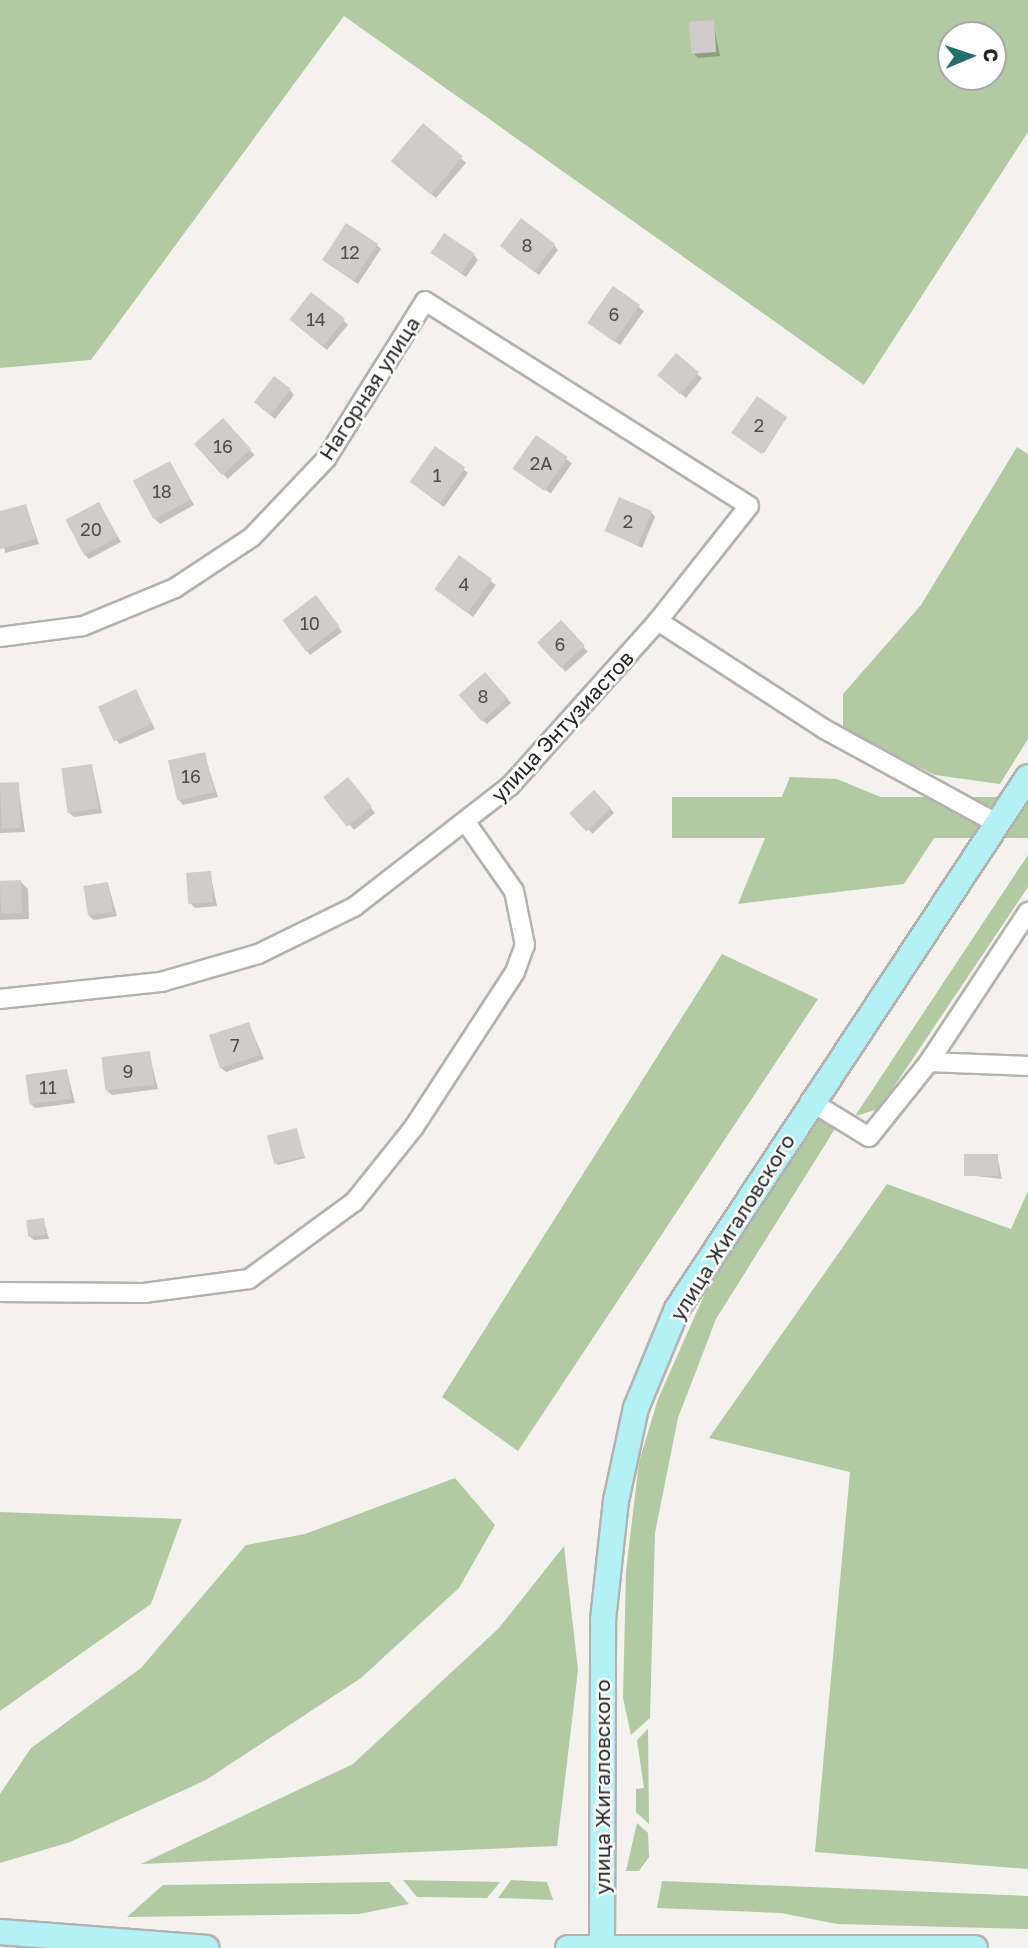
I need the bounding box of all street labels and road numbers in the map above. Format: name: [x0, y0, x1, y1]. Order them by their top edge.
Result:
street label: Нагорная улица: [313, 311, 425, 465]
street label: улица Энтузиастов: [485, 645, 639, 807]
street label: улица Жигаловского: [664, 1129, 800, 1325]
street label: улица Жигаловского: [589, 1679, 615, 1895]

